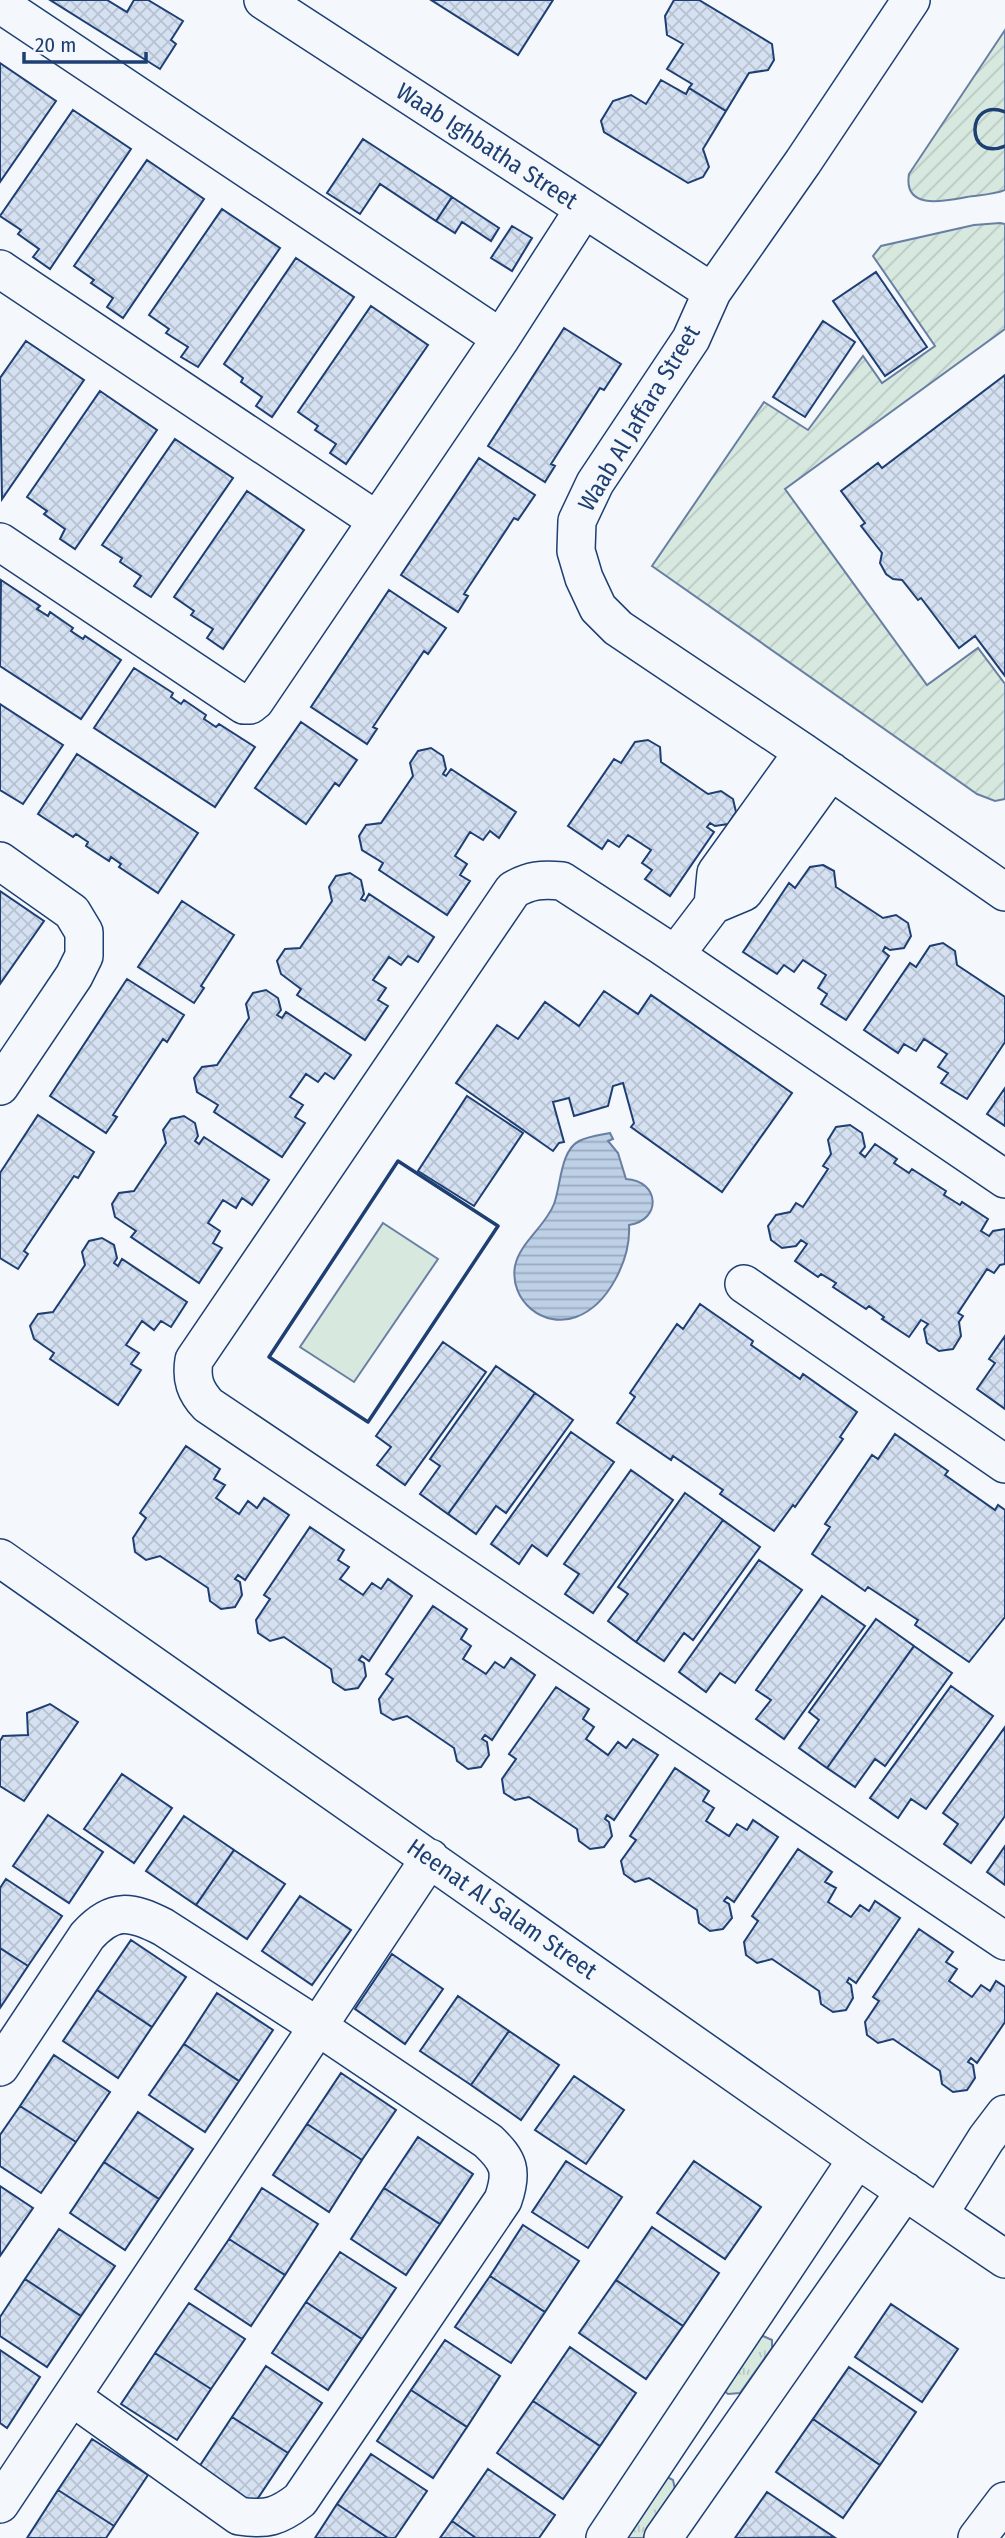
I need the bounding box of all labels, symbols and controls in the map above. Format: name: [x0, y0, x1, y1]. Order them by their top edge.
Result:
scale bar: [24, 21, 147, 65]
text: 20 m: [35, 32, 76, 58]
street label: Waab Ighbatha Street: [391, 77, 583, 215]
street label: Waab Al Jaffara Street: [572, 320, 706, 516]
street label: Heenat Al Salam Street: [402, 1833, 602, 1985]

